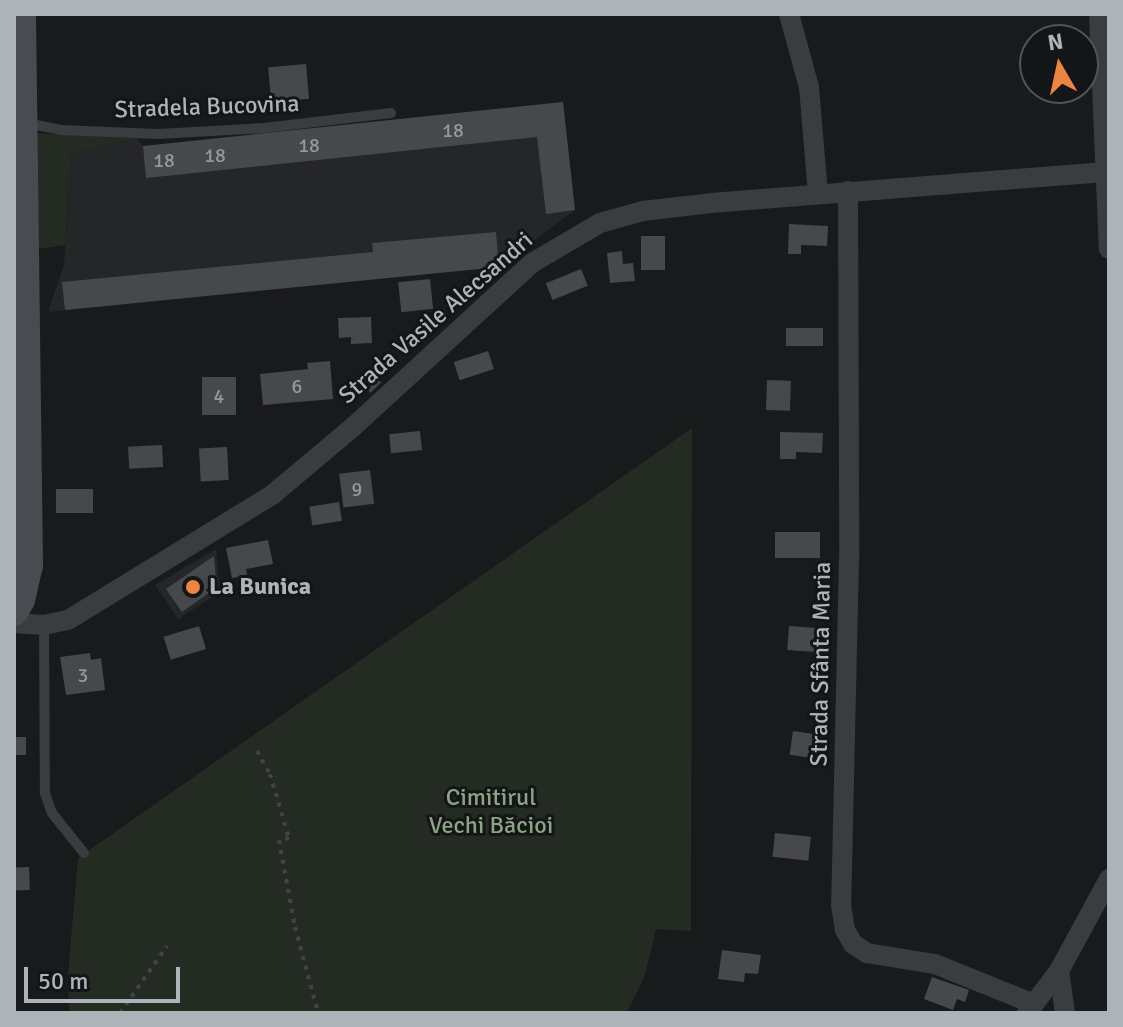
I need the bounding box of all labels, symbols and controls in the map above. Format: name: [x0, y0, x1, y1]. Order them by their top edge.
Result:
north arrow: [1019, 24, 1099, 104]
text: N: [1046, 27, 1065, 56]
street label: Stradela Bucovina: [114, 89, 300, 125]
house number: 18: [442, 118, 464, 142]
house number: 18: [298, 133, 320, 157]
house number: 18: [204, 143, 226, 167]
house number: 18: [153, 148, 175, 172]
street label: Strada Vasile Alecsandri: [333, 226, 539, 410]
house number: 6: [292, 374, 302, 398]
house number: 4: [214, 384, 224, 408]
house number: 9: [352, 477, 362, 501]
street label: Strada Sfânta Maria: [805, 561, 837, 767]
place label: La Bunica: [209, 573, 311, 601]
marker: La Bunica: [184, 578, 202, 596]
house number: 3: [78, 663, 88, 687]
park label: Cimitirul Vechi Băcioi: [429, 784, 553, 840]
scale bar: [28, 951, 184, 1001]
text: 50 m: [38, 966, 88, 996]

